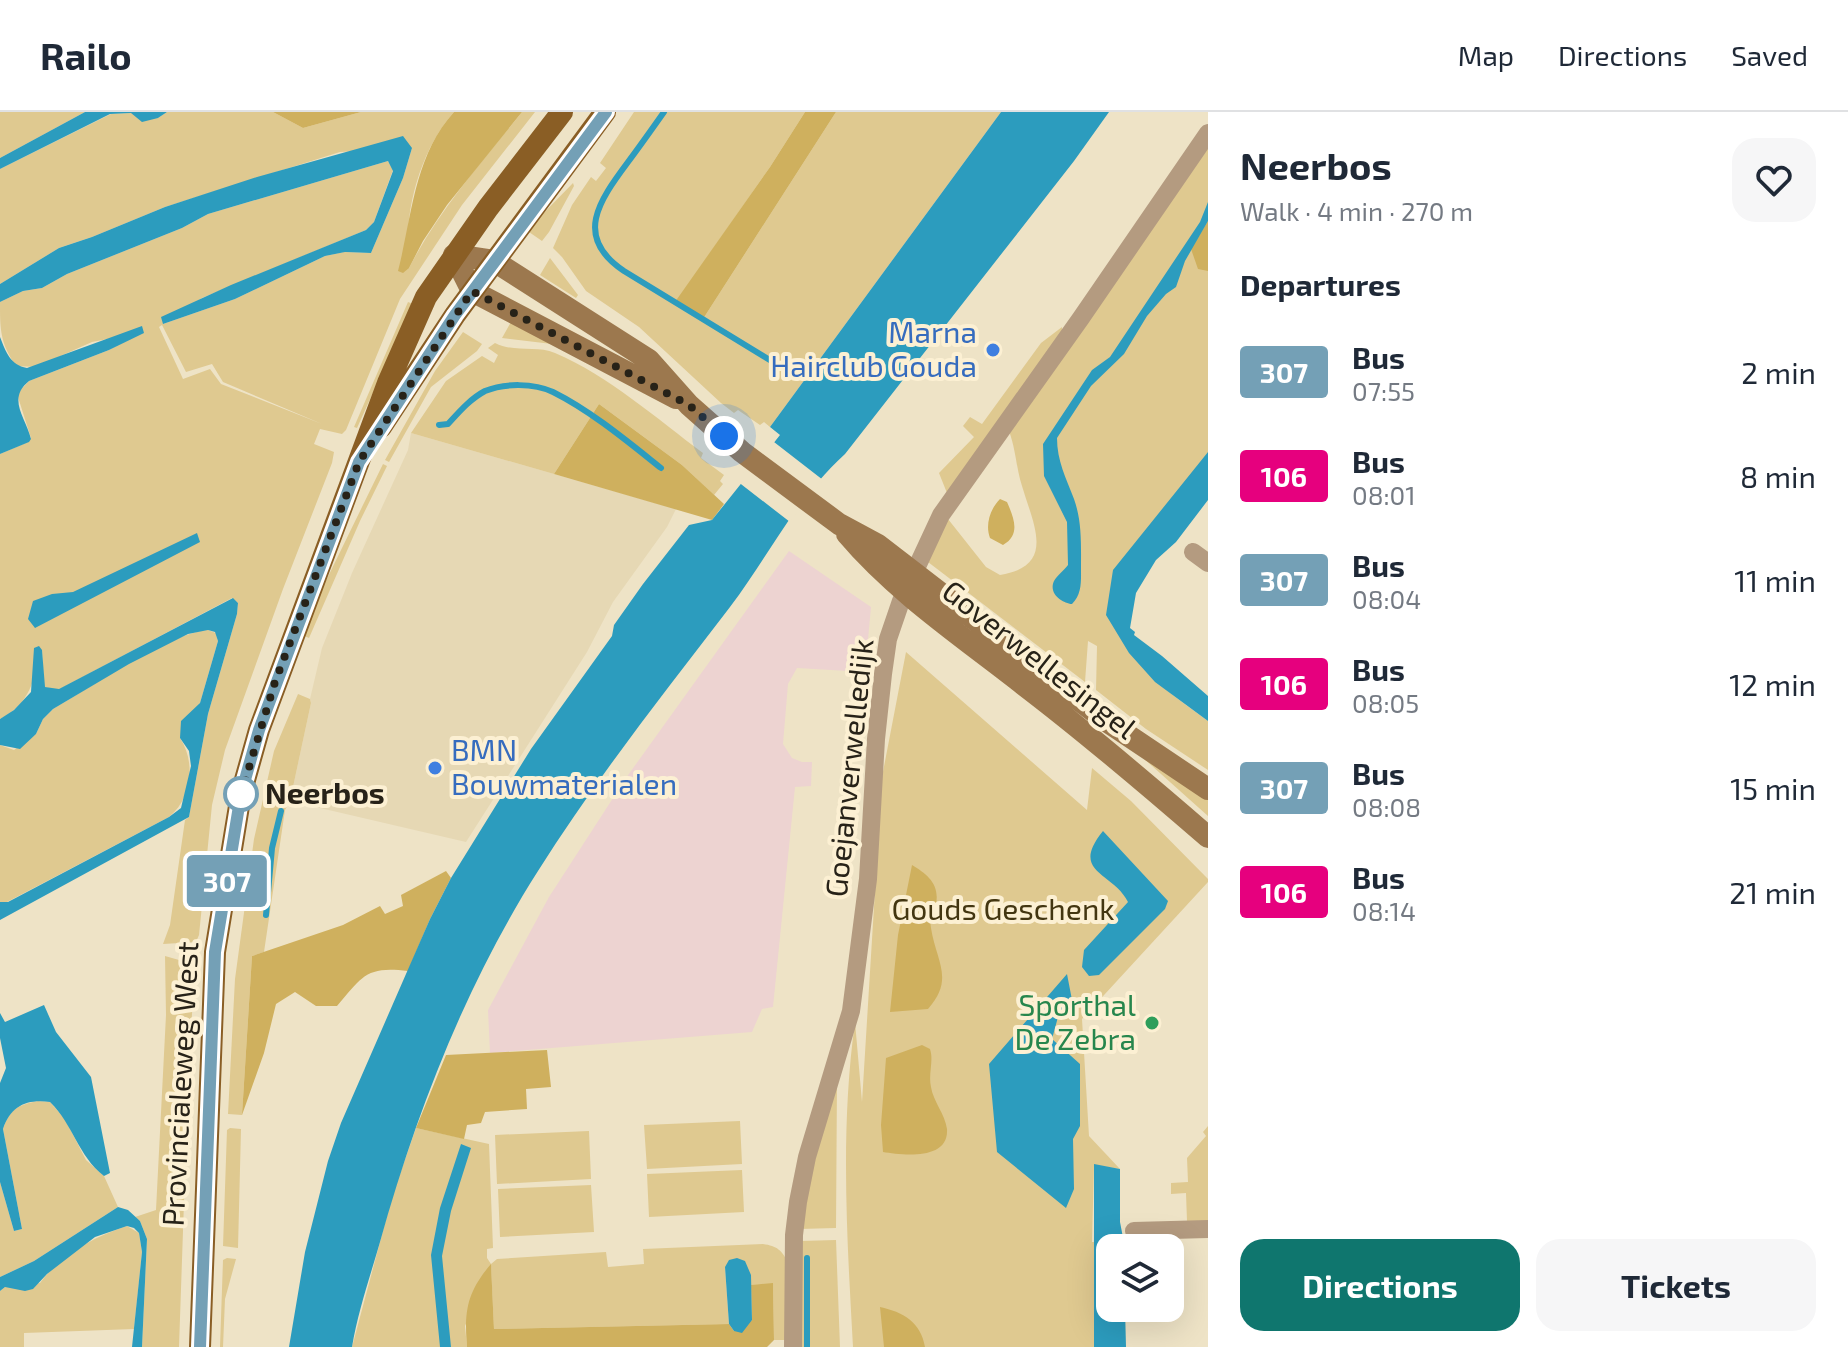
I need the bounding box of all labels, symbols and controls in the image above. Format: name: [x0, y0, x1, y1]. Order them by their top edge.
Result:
text: Railo: [40, 32, 132, 78]
text: Map: [1458, 38, 1514, 72]
text: Directions: [1558, 38, 1687, 72]
text: Saved: [1731, 38, 1808, 72]
button: heart: [1732, 138, 1816, 222]
text: Neerbos: [1240, 142, 1392, 188]
text: Walk · 4 min · 270 m: [1240, 195, 1473, 226]
text: Departures: [1240, 266, 1401, 302]
place label: Marna Hairclub Gouda: [770, 313, 977, 383]
text: Bus: [1352, 339, 1405, 375]
marker: Marna Hairclub Gouda: [984, 341, 1002, 359]
text: 2 min: [1741, 354, 1816, 390]
text: 307: [1260, 355, 1308, 389]
text: 07:55: [1352, 375, 1415, 406]
your location: [704, 416, 744, 456]
text: Bus: [1352, 443, 1405, 479]
text: 8 min: [1740, 458, 1816, 494]
text: 106: [1261, 459, 1307, 493]
text: 08:01: [1352, 479, 1416, 510]
text: Bus: [1352, 547, 1405, 583]
text: 11 min: [1734, 562, 1816, 598]
text: 307: [1260, 563, 1308, 597]
street label: Goverwellesingel: [936, 572, 1144, 745]
text: 08:04: [1352, 583, 1421, 614]
street label: Goejanverwelledijk: [817, 637, 879, 899]
text: Bus: [1352, 651, 1405, 687]
text: 12 min: [1729, 666, 1816, 702]
text: 106: [1261, 667, 1307, 701]
text: 08:05: [1352, 687, 1419, 718]
place label: BMN Bouwmaterialen: [451, 731, 677, 801]
text: Bus: [1352, 755, 1405, 791]
marker: BMN Bouwmaterialen: [426, 759, 444, 777]
text: 15 min: [1730, 770, 1816, 806]
text: 307: [1260, 771, 1308, 805]
place label: Neerbos: [265, 774, 385, 810]
marker: Neerbos: [224, 777, 258, 811]
text: 08:08: [1352, 791, 1421, 822]
line badge: 307: [181, 855, 273, 907]
text: Bus: [1352, 859, 1405, 895]
text: 307: [203, 864, 251, 898]
text: 21 min: [1729, 874, 1816, 910]
text: 106: [1261, 875, 1307, 909]
park label: Gouds Geschenk: [891, 890, 1115, 926]
text: 08:14: [1352, 895, 1416, 926]
street label: Provincialeweg West: [154, 941, 204, 1227]
place label: Sporthal De Zebra: [1015, 986, 1136, 1056]
marker: Sporthal De Zebra: [1143, 1014, 1161, 1032]
map controls: [1096, 1234, 1184, 1322]
button: layers: [1096, 1234, 1184, 1322]
button: Directions: [1240, 1239, 1520, 1331]
button: Tickets: [1536, 1239, 1816, 1331]

